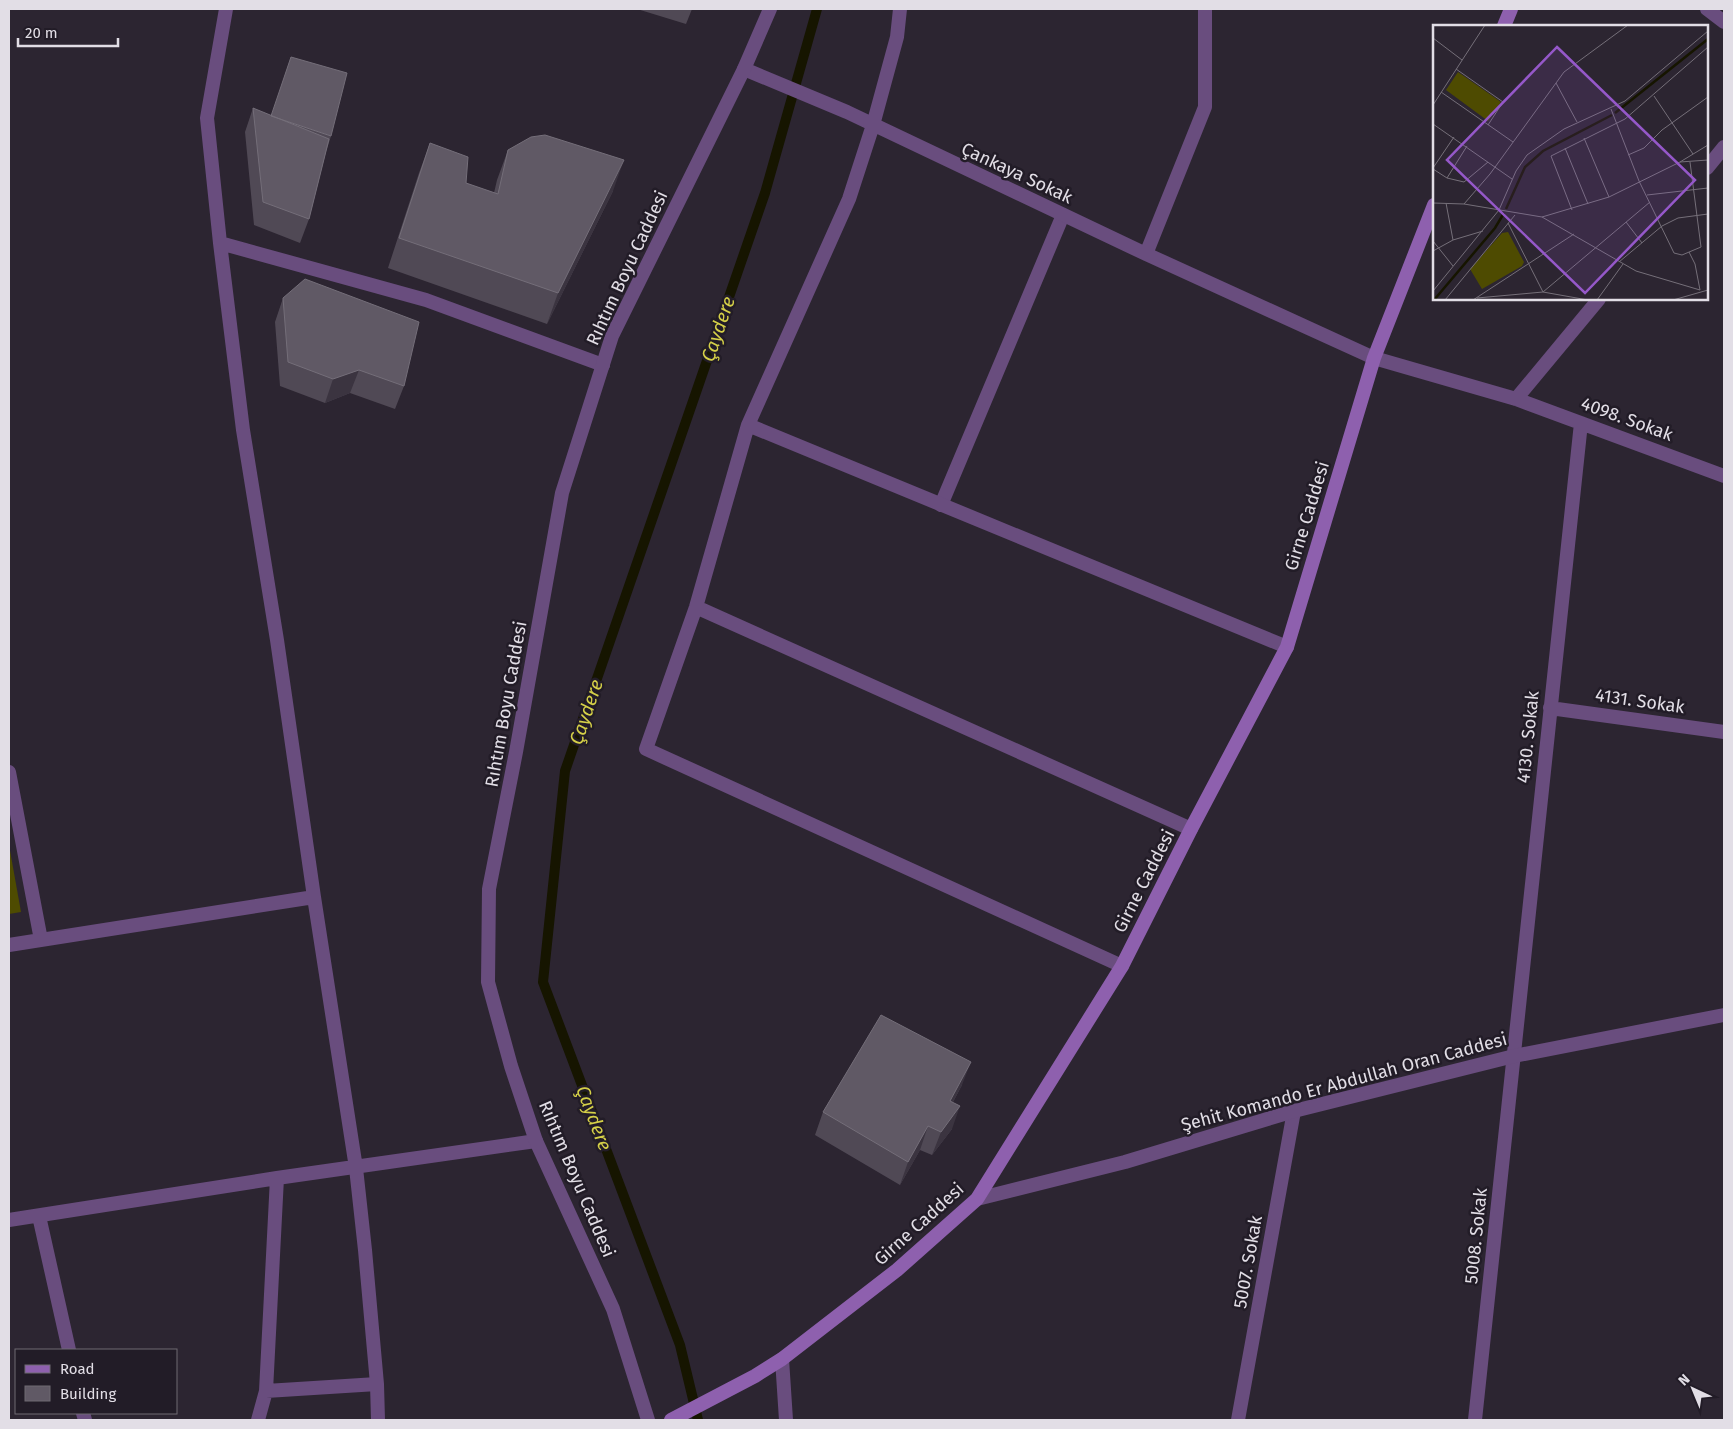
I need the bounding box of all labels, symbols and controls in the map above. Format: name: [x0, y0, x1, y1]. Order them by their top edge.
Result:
scale bar: [18, 15, 118, 47]
text: 20 m: [25, 24, 58, 42]
inset map: [1433, 25, 1708, 300]
street label: Çankaya Sokak: [958, 138, 1077, 209]
street label: Rıhtım Boyu Caddesi: [581, 187, 673, 349]
water label: Çaydere: [696, 293, 740, 365]
street label: 4098. Sokak: [1578, 392, 1677, 446]
street label: Girne Caddesi: [1280, 459, 1334, 573]
street label: Rıhtım Boyu Caddesi: [481, 619, 531, 789]
water label: Çaydere: [564, 676, 608, 748]
street label: 4131. Sokak: [1594, 684, 1687, 718]
street label: 4130. Sokak: [1512, 689, 1544, 784]
street label: Girne Caddesi: [1109, 826, 1179, 936]
street label: Şehit Komando Er Abdullah Oran Caddesi: [1179, 1028, 1509, 1136]
water label: Çaydere: [571, 1082, 617, 1154]
street label: Rıhtım Boyu Caddesi: [534, 1097, 620, 1261]
street label: Girne Caddesi: [870, 1178, 968, 1270]
street label: 5008. Sokak: [1460, 1186, 1492, 1285]
street label: 5007. Sokak: [1229, 1213, 1267, 1310]
legend: [15, 1349, 178, 1414]
text: Road: [60, 1360, 95, 1378]
north arrow: [1668, 1364, 1718, 1414]
text: N: [1675, 1371, 1694, 1389]
text: Building: [60, 1385, 116, 1403]

